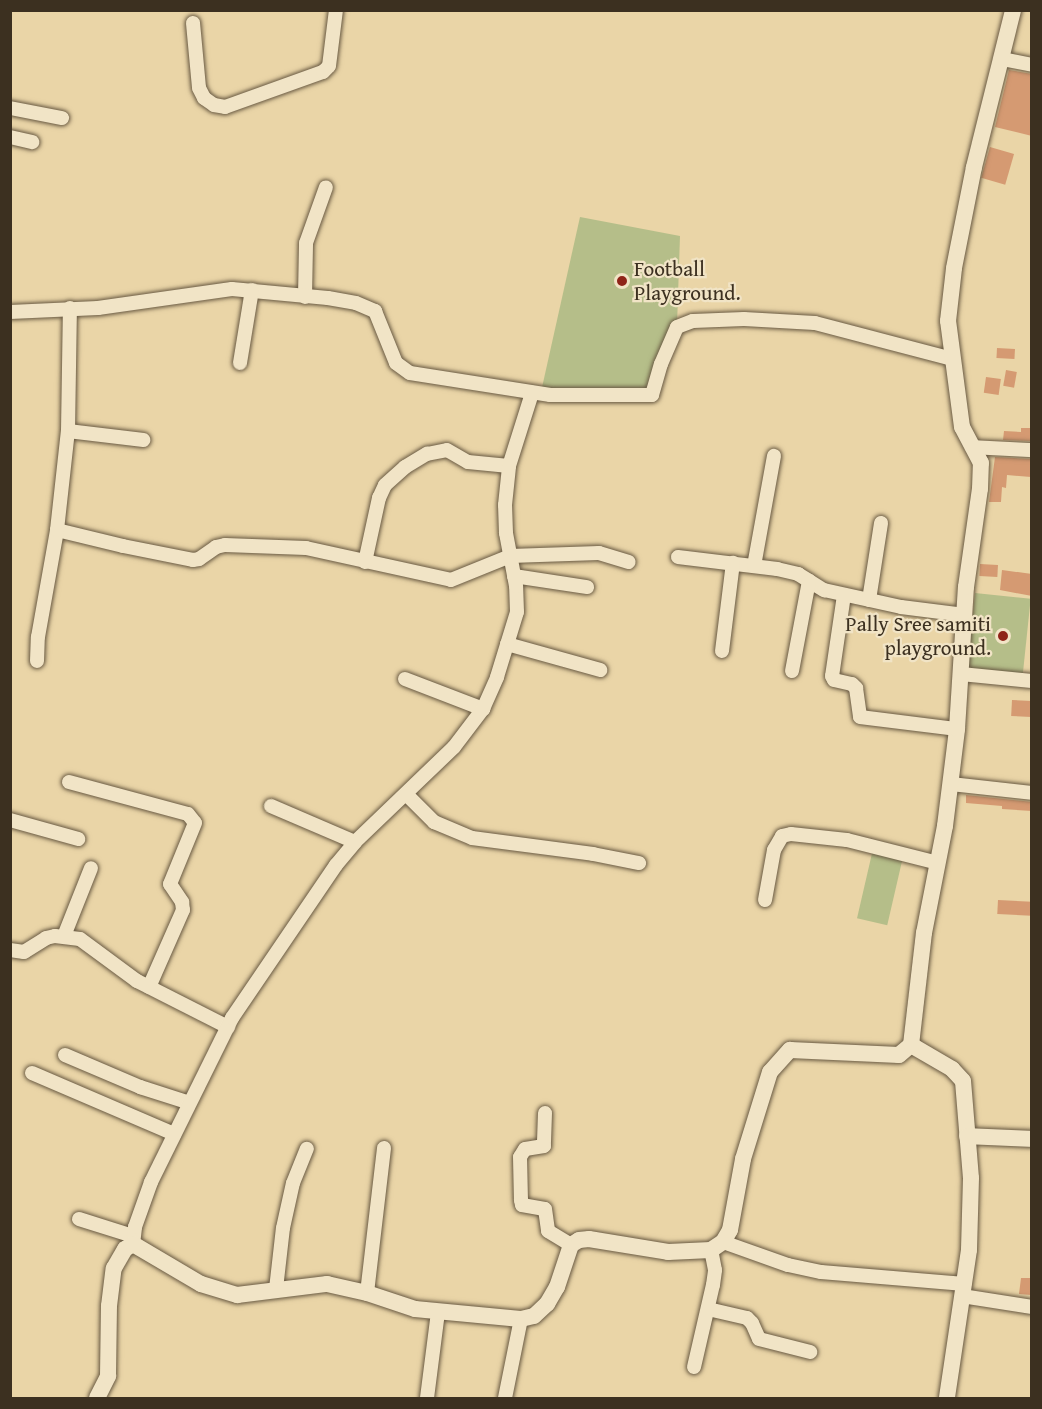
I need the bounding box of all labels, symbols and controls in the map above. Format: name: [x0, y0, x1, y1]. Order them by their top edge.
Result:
place label: Football Playground.: [634, 256, 741, 306]
marker: Football Playground.: [615, 274, 629, 288]
place label: Pally Sree samiti playground.: [845, 611, 991, 661]
marker: Pally Sree samiti playground.: [996, 629, 1010, 643]

